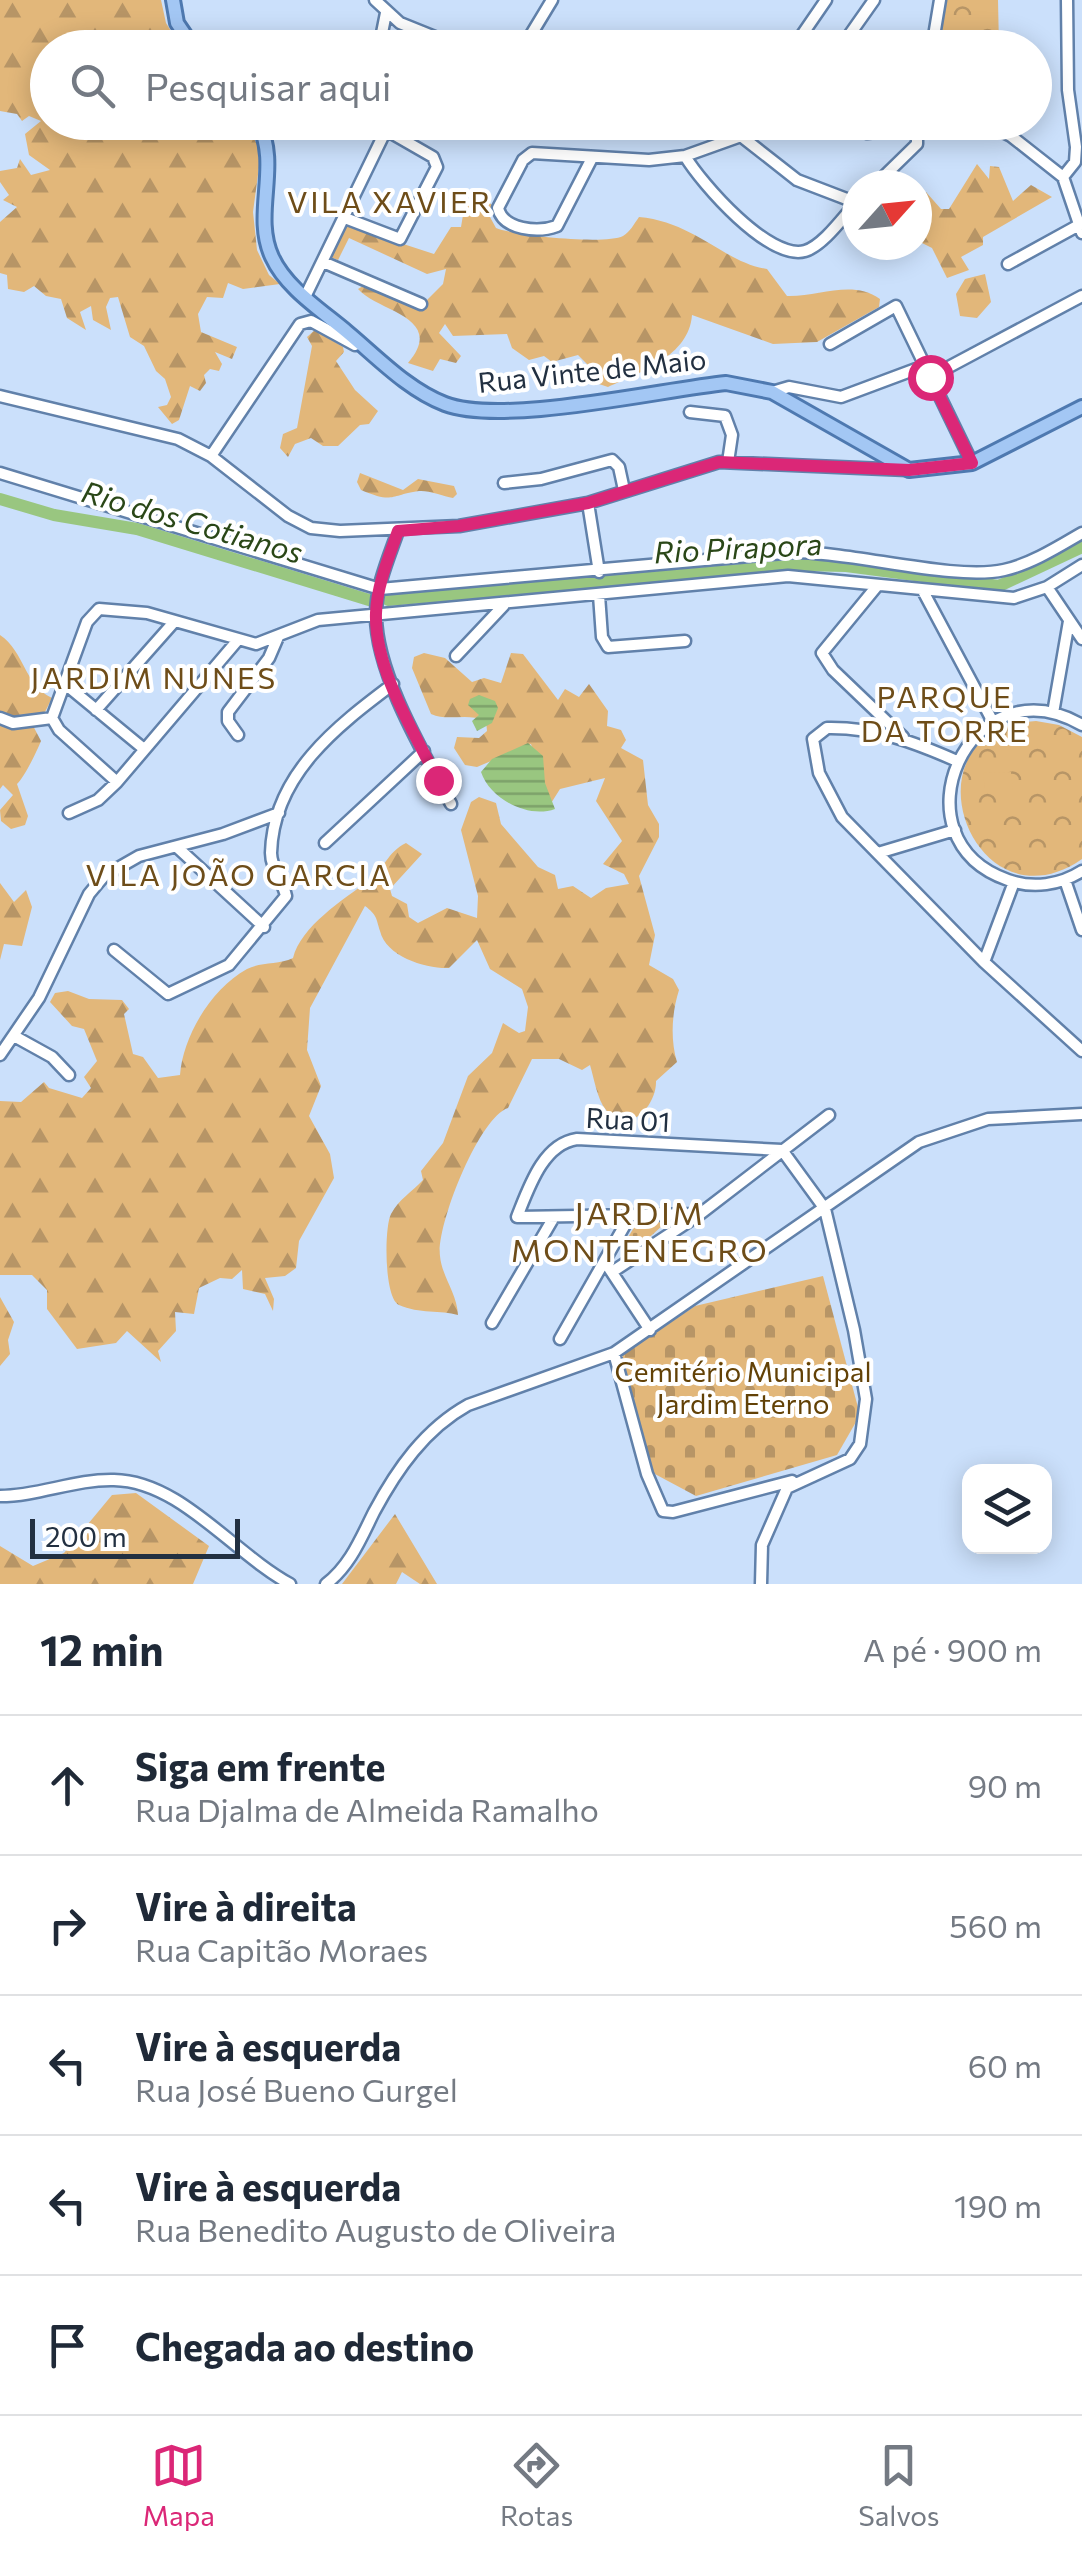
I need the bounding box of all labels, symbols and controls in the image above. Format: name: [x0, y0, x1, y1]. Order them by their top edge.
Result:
search box: [30, 30, 1052, 140]
icon: search: [65, 58, 120, 113]
text: Pesquisar aqui: [145, 62, 391, 109]
north arrow: [842, 170, 932, 260]
district label: VILA XAVIER: [287, 182, 493, 219]
street label: Rua Vinte de Maio: [476, 341, 708, 399]
route start: [908, 355, 954, 401]
water label: Rio dos Cotianos: [78, 471, 307, 570]
water label: Rio Pirapora: [653, 524, 823, 569]
district label: JARDIM NUNES: [30, 658, 278, 695]
district label: PARQUE DA TORRE: [861, 677, 1029, 748]
route end: [416, 758, 462, 804]
district label: VILA JOÃO GARCIA: [86, 855, 392, 892]
street label: Rua 01: [585, 1100, 671, 1138]
district label: JARDIM MONTENEGRO: [511, 1192, 769, 1269]
park label: Cemitério Municipal Jardim Eterno: [614, 1354, 872, 1420]
map controls: [962, 1464, 1052, 1554]
button: layers: [962, 1464, 1052, 1554]
scale bar: [30, 1514, 240, 1558]
text: 200 m: [45, 1519, 127, 1553]
text: 12 min: [40, 1623, 164, 1675]
text: A pé · 900 m: [863, 1629, 1042, 1669]
text: Siga em frente: [135, 1742, 385, 1789]
icon: ahead: [40, 1758, 95, 1813]
text: 90 m: [968, 1765, 1042, 1805]
text: Rua Djalma de Almeida Ramalho: [135, 1789, 599, 1829]
text: Vire à direita: [135, 1882, 357, 1929]
icon: right: [40, 1898, 95, 1953]
text: 560 m: [949, 1905, 1042, 1945]
text: Rua Capitão Moraes: [135, 1929, 428, 1969]
text: Vire à esquerda: [135, 2022, 401, 2069]
icon: left: [40, 2038, 95, 2093]
text: 60 m: [968, 2045, 1042, 2085]
text: Rua José Bueno Gurgel: [135, 2069, 458, 2109]
text: Vire à esquerda: [135, 2162, 401, 2209]
icon: left: [40, 2178, 95, 2233]
text: 190 m: [954, 2185, 1042, 2225]
text: Rua Benedito Augusto de Oliveira: [135, 2209, 616, 2249]
icon: arrive: [40, 2318, 95, 2373]
text: Chegada ao destino: [135, 2322, 474, 2369]
tab: Mapa: [143, 2438, 215, 2532]
tab: Rotas: [500, 2438, 573, 2532]
tab: Salvos: [858, 2438, 939, 2532]

